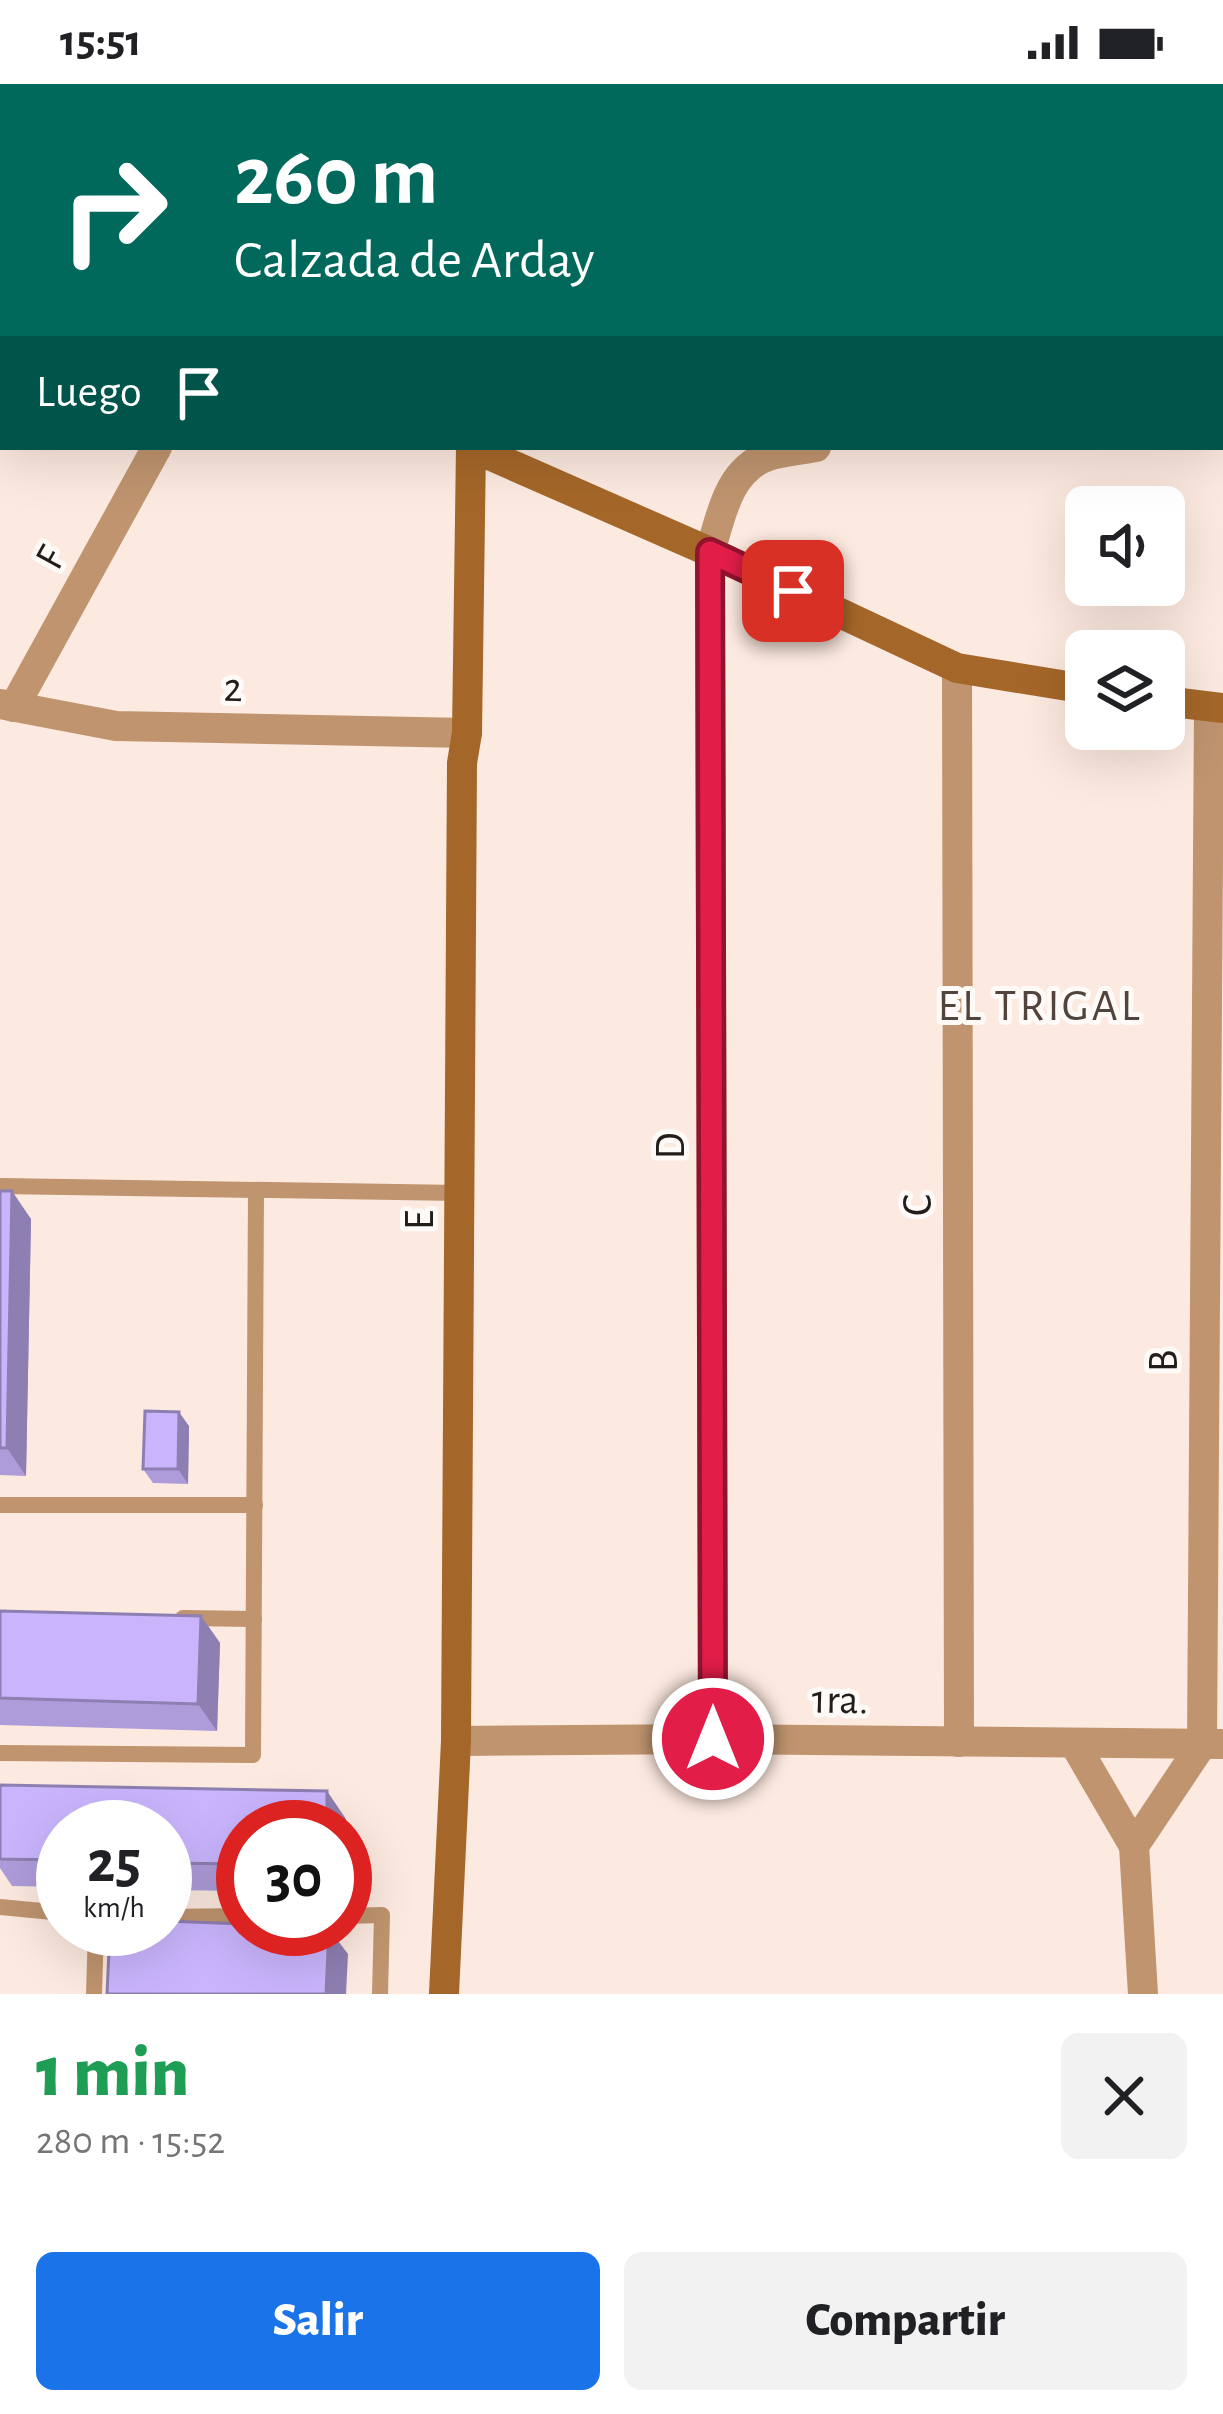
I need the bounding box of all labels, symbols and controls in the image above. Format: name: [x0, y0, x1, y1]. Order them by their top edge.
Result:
text: 15:51: [60, 19, 142, 64]
icon: right: [36, 132, 192, 288]
text: 260 m: [234, 136, 438, 220]
text: Calzada de Arday: [234, 234, 594, 288]
icon: arrive: [166, 360, 232, 426]
text: Luego: [36, 370, 142, 415]
map controls: [1065, 486, 1185, 750]
button: sound: [1065, 486, 1185, 606]
street label: F: [28, 539, 74, 576]
pin: [742, 540, 844, 642]
icon: arrive: [760, 558, 826, 624]
button: layers: [1065, 630, 1185, 750]
street label: 2: [223, 667, 243, 709]
district label: EL TRIGAL: [938, 984, 1142, 1029]
street label: D: [650, 1132, 692, 1160]
street label: C: [897, 1194, 939, 1216]
street label: E: [399, 1210, 441, 1230]
street label: B: [1143, 1350, 1185, 1372]
position arrow: [650, 1676, 776, 1802]
street label: 1ra.: [811, 1679, 869, 1721]
speed limit sign: 30: [216, 1800, 372, 1956]
text: 25: [87, 1833, 141, 1893]
text: km/h: [83, 1893, 145, 1923]
button: close: [1061, 2033, 1187, 2159]
text: 1 min: [36, 2037, 189, 2109]
text: 280 m · 15:52: [36, 2122, 225, 2161]
button: Salir: [36, 2252, 600, 2390]
button: Compartir: [624, 2252, 1187, 2390]

